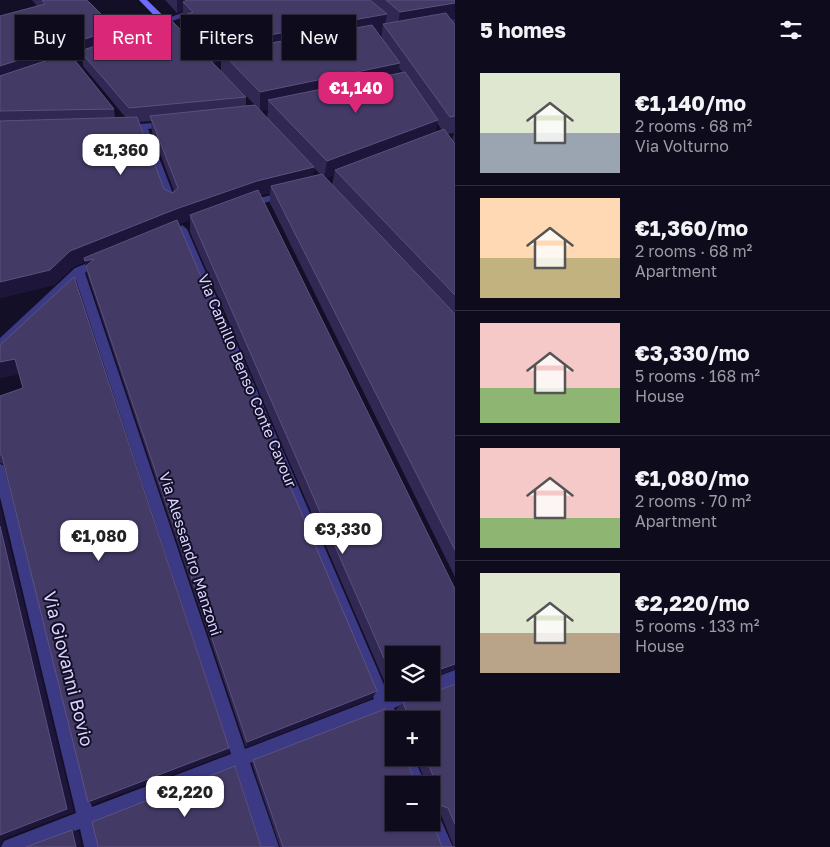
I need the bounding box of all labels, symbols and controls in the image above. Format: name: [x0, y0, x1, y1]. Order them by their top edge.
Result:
chip: Buy: [15, 15, 84, 60]
chip: Rent: [94, 15, 171, 60]
chip: Filters: [181, 15, 272, 60]
chip: New: [282, 15, 356, 60]
icon: filters: [777, 16, 805, 44]
text: 5 homes: [480, 17, 566, 43]
pin: €1,140: [315, 72, 397, 114]
text: €1,140: [329, 78, 383, 98]
text: €1,140/mo: [635, 90, 746, 116]
icon: home: [520, 93, 580, 153]
text: 2 rooms · 68 m²: [635, 116, 752, 136]
pin: €1,360: [80, 134, 162, 176]
text: Via Volturno: [635, 136, 729, 156]
text: €1,360: [94, 140, 148, 160]
text: €1,360/mo: [635, 215, 748, 241]
icon: home: [520, 218, 580, 278]
text: 2 rooms · 68 m²: [635, 241, 752, 261]
text: Apartment: [635, 261, 717, 281]
street label: Via Camillo Benso Conte Cavour: [195, 271, 301, 490]
text: €3,330/mo: [635, 340, 750, 366]
icon: home: [520, 343, 580, 403]
text: 5 rooms · 168 m²: [635, 366, 760, 386]
text: House: [635, 386, 684, 406]
text: €1,080/mo: [635, 465, 749, 491]
icon: home: [520, 468, 580, 528]
street label: Via Alessandro Manzoni: [156, 470, 226, 638]
text: 2 rooms · 70 m²: [635, 491, 751, 511]
text: Apartment: [635, 511, 717, 531]
pin: €3,330: [302, 512, 384, 555]
text: €3,330: [315, 519, 371, 539]
pin: €1,080: [58, 520, 140, 562]
text: €1,080: [71, 526, 127, 546]
street label: Via Giovanni Bovio: [39, 589, 99, 749]
text: €2,220/mo: [635, 590, 750, 616]
icon: home: [520, 593, 580, 653]
text: 5 rooms · 133 m²: [635, 616, 759, 636]
text: House: [635, 636, 684, 656]
map controls: [385, 646, 440, 831]
button: layers: [385, 646, 440, 701]
button: +: [385, 711, 440, 766]
pin: €2,220: [144, 776, 226, 818]
button: −: [385, 776, 440, 831]
text: €2,220: [157, 782, 213, 802]

